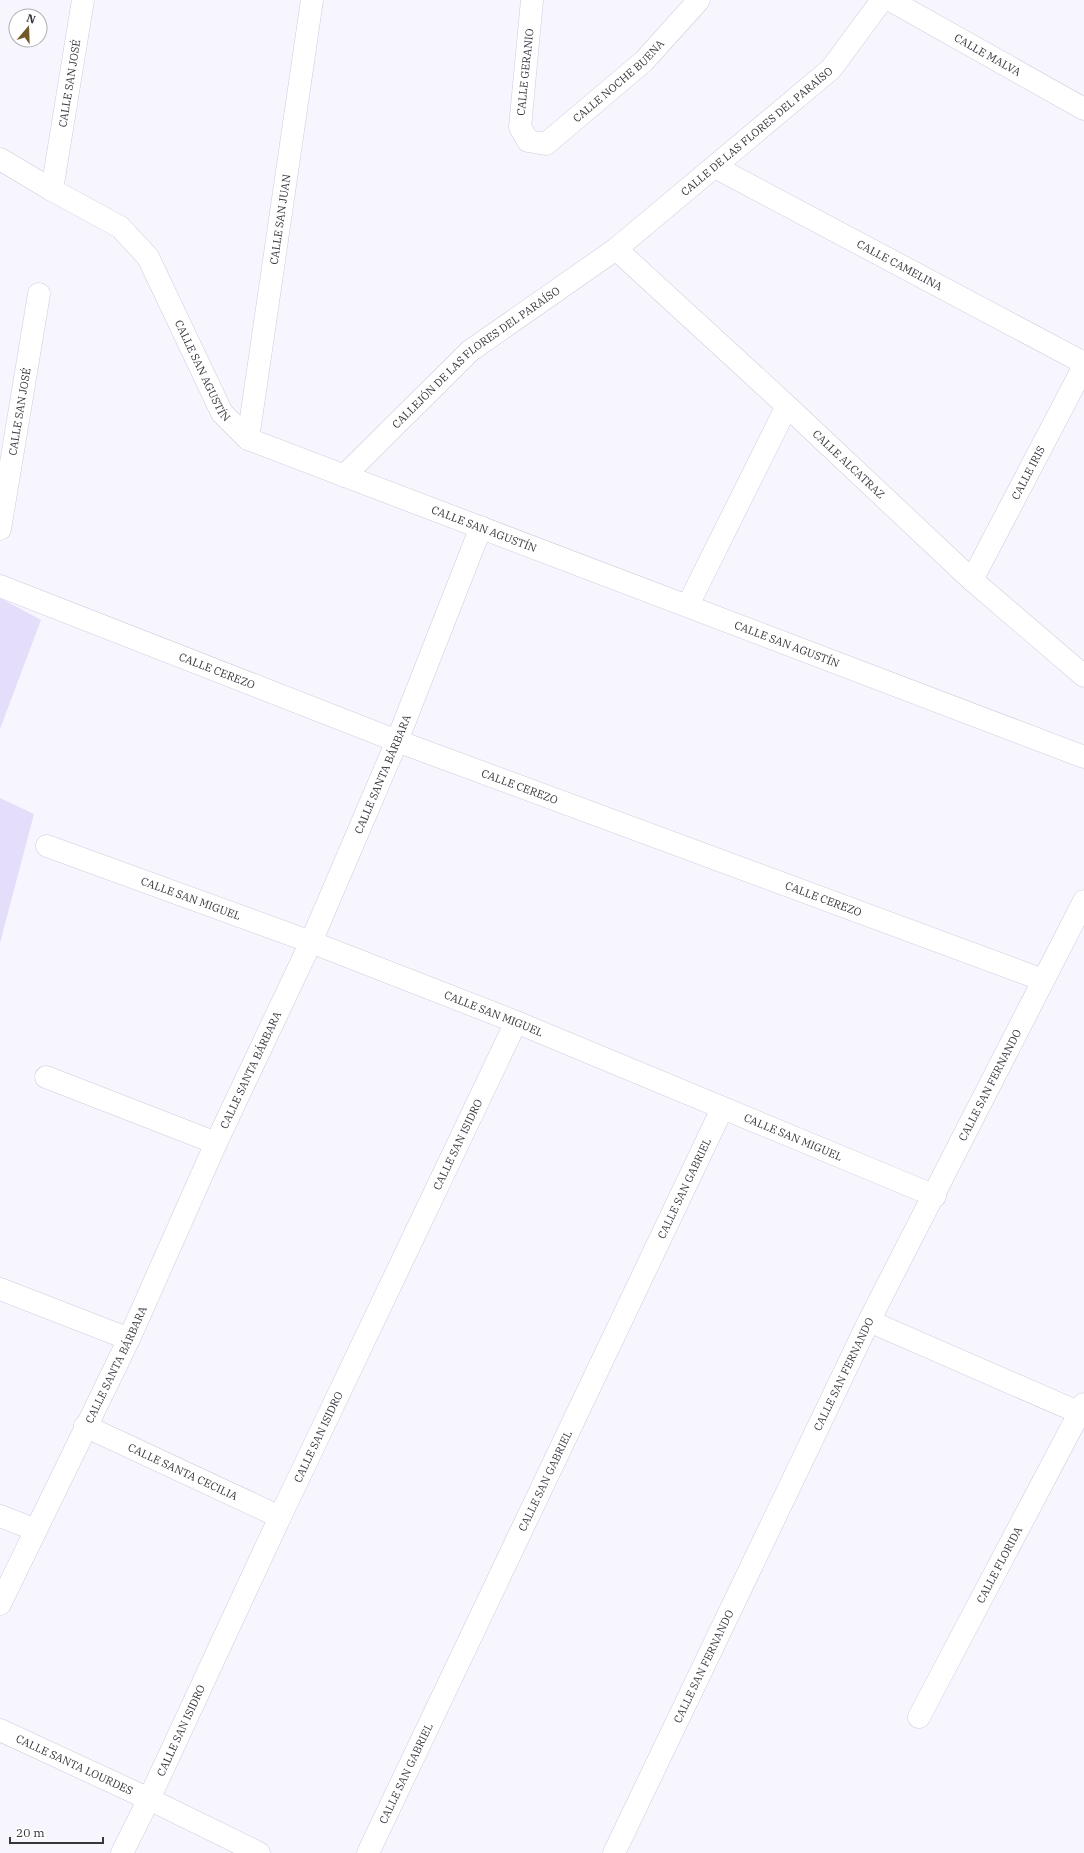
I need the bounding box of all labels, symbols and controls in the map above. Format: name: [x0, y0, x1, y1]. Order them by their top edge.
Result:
north arrow: [8, 8, 48, 48]
text: N: [25, 11, 38, 27]
street label: CALLE GERANIO: [513, 28, 537, 116]
street label: CALLE MALVA: [952, 31, 1024, 79]
street label: CALLE NOCHE BUENA: [570, 36, 667, 125]
street label: CALLE SAN JOSÉ: [55, 38, 83, 128]
street label: CALLE DE LAS FLORES DEL PARAÍSO: [678, 64, 835, 199]
street label: CALLE SAN JUAN: [267, 173, 294, 265]
street label: CALLE CAMELINA: [854, 237, 945, 294]
street label: CALLEJÓN DE LAS FLORES DEL PARAÍSO: [389, 283, 563, 431]
street label: CALLE SAN AGUSTÍN: [172, 317, 234, 425]
street label: CALLE SAN JOSÉ: [5, 367, 34, 457]
street label: CALLE ALCATRAZ: [810, 427, 888, 502]
street label: CALLE IRIS: [1008, 444, 1048, 502]
street label: CALLE SAN AGUSTÍN: [429, 502, 539, 555]
street label: CALLE SAN AGUSTÍN: [732, 618, 842, 671]
street label: CALLE CEREZO: [177, 650, 257, 692]
street label: CALLE SANTA BÁRBARA: [351, 712, 414, 836]
street label: CALLE CEREZO: [479, 766, 560, 807]
street label: CALLE SAN MIGUEL: [139, 874, 243, 923]
street label: CALLE CEREZO: [783, 878, 864, 919]
street label: CALLE SAN MIGUEL: [442, 988, 545, 1039]
street label: CALLE SANTA BÁRBARA: [217, 1009, 284, 1131]
street label: CALLE SAN FERNANDO: [955, 1027, 1024, 1143]
street label: CALLE SAN ISIDRO: [430, 1097, 485, 1192]
street label: CALLE SAN MIGUEL: [742, 1110, 844, 1164]
street label: CALLE SAN GABRIEL: [654, 1136, 714, 1241]
street label: CALLE SANTA BÁRBARA: [82, 1303, 150, 1426]
street label: CALLE SAN FERNANDO: [810, 1315, 877, 1433]
street label: CALLE SAN ISIDRO: [290, 1389, 346, 1485]
street label: CALLE SAN GABRIEL: [515, 1428, 575, 1534]
street label: CALLE SANTA CECILIA: [126, 1440, 240, 1503]
street label: CALLE FLORIDA: [973, 1524, 1025, 1606]
street label: CALLE SAN FERNANDO: [670, 1607, 737, 1725]
street label: CALLE SAN ISIDRO: [154, 1682, 208, 1778]
street label: CALLE SAN GABRIEL: [376, 1721, 436, 1826]
street label: CALLE SANTA LOURDES: [14, 1731, 135, 1798]
scale bar: [10, 1819, 103, 1845]
text: 20 m: [16, 1825, 45, 1840]

